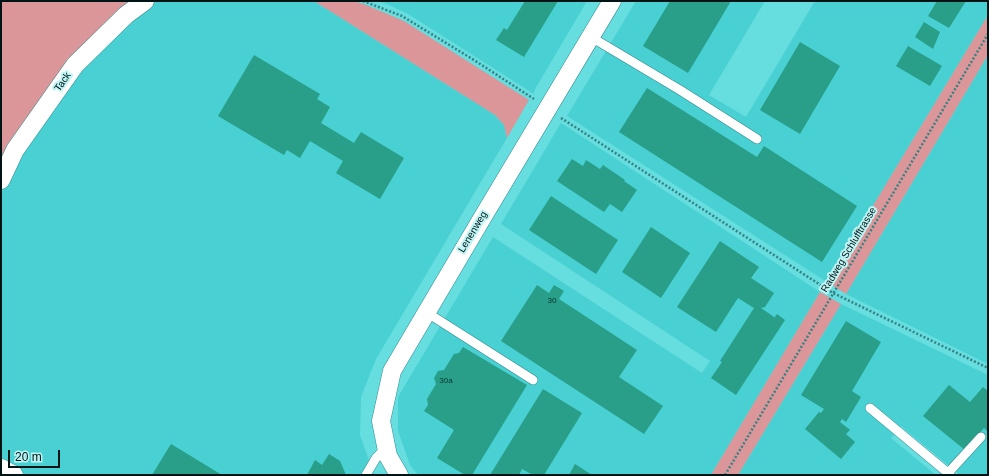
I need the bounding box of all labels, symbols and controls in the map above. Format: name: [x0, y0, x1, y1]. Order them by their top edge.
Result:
street label: Tack: [52, 70, 74, 94]
street label: Radweg Schlufftrasse: [819, 205, 879, 295]
street label: Lenenweg: [456, 209, 490, 255]
house number: 30: [548, 296, 556, 306]
house number: 30a: [439, 376, 453, 386]
scale bar: [10, 442, 62, 468]
text: 20 m: [15, 450, 42, 464]

